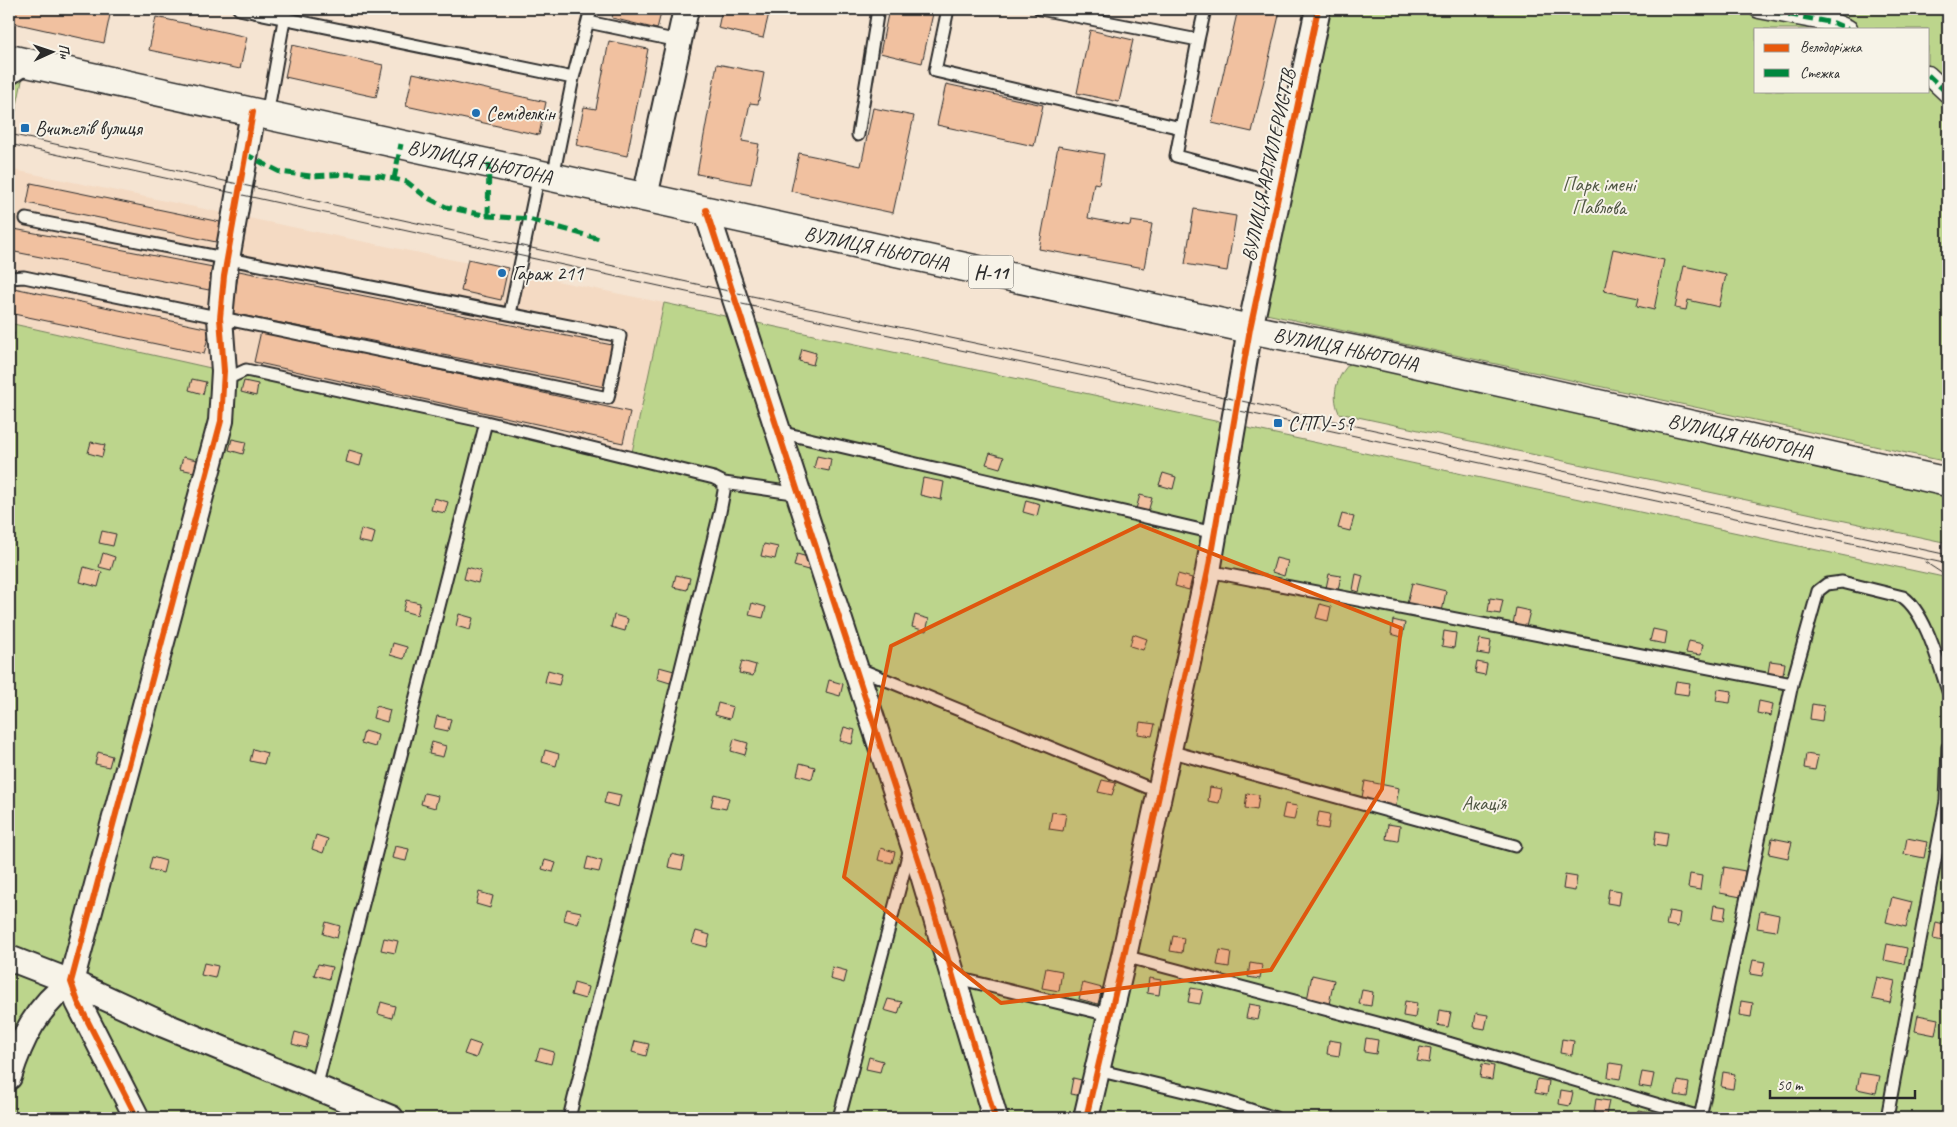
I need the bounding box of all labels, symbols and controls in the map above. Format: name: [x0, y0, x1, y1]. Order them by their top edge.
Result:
north arrow: [28, 28, 78, 78]
legend: [1754, 28, 1930, 92]
text: Велодоріжка: [1800, 38, 1863, 57]
text: Пн: [56, 44, 73, 60]
text: Стежка: [1800, 64, 1840, 83]
street label: ВУЛИЦЯ АРТИЛЕРИСТІВ: [1236, 65, 1301, 263]
place label: Семіделкін: [486, 101, 557, 126]
marker: Семіделкін: [470, 107, 482, 119]
place label: Вчителів вулиця: [35, 116, 144, 141]
marker: Вчителів вулиця: [19, 122, 31, 134]
street label: ВУЛИЦЯ НЬЮТОНА: [405, 134, 555, 190]
park label: Парк імені Павлова: [1563, 172, 1638, 220]
street label: ВУЛИЦЯ НЬЮТОНА: [802, 220, 952, 276]
road number: Н-11: [968, 256, 1014, 288]
place label: Гараж 211: [512, 261, 584, 286]
marker: Гараж 211: [496, 267, 508, 279]
street label: ВУЛИЦЯ НЬЮТОНА: [1271, 322, 1422, 377]
street label: ВУЛИЦЯ НЬЮТОНА: [1666, 408, 1816, 465]
place label: СПТУ-59: [1288, 411, 1356, 436]
marker: СПТУ-59: [1272, 417, 1284, 429]
park label: Акація: [1462, 791, 1507, 816]
scale bar: [1770, 1067, 1914, 1099]
text: 50 m: [1777, 1076, 1804, 1095]

